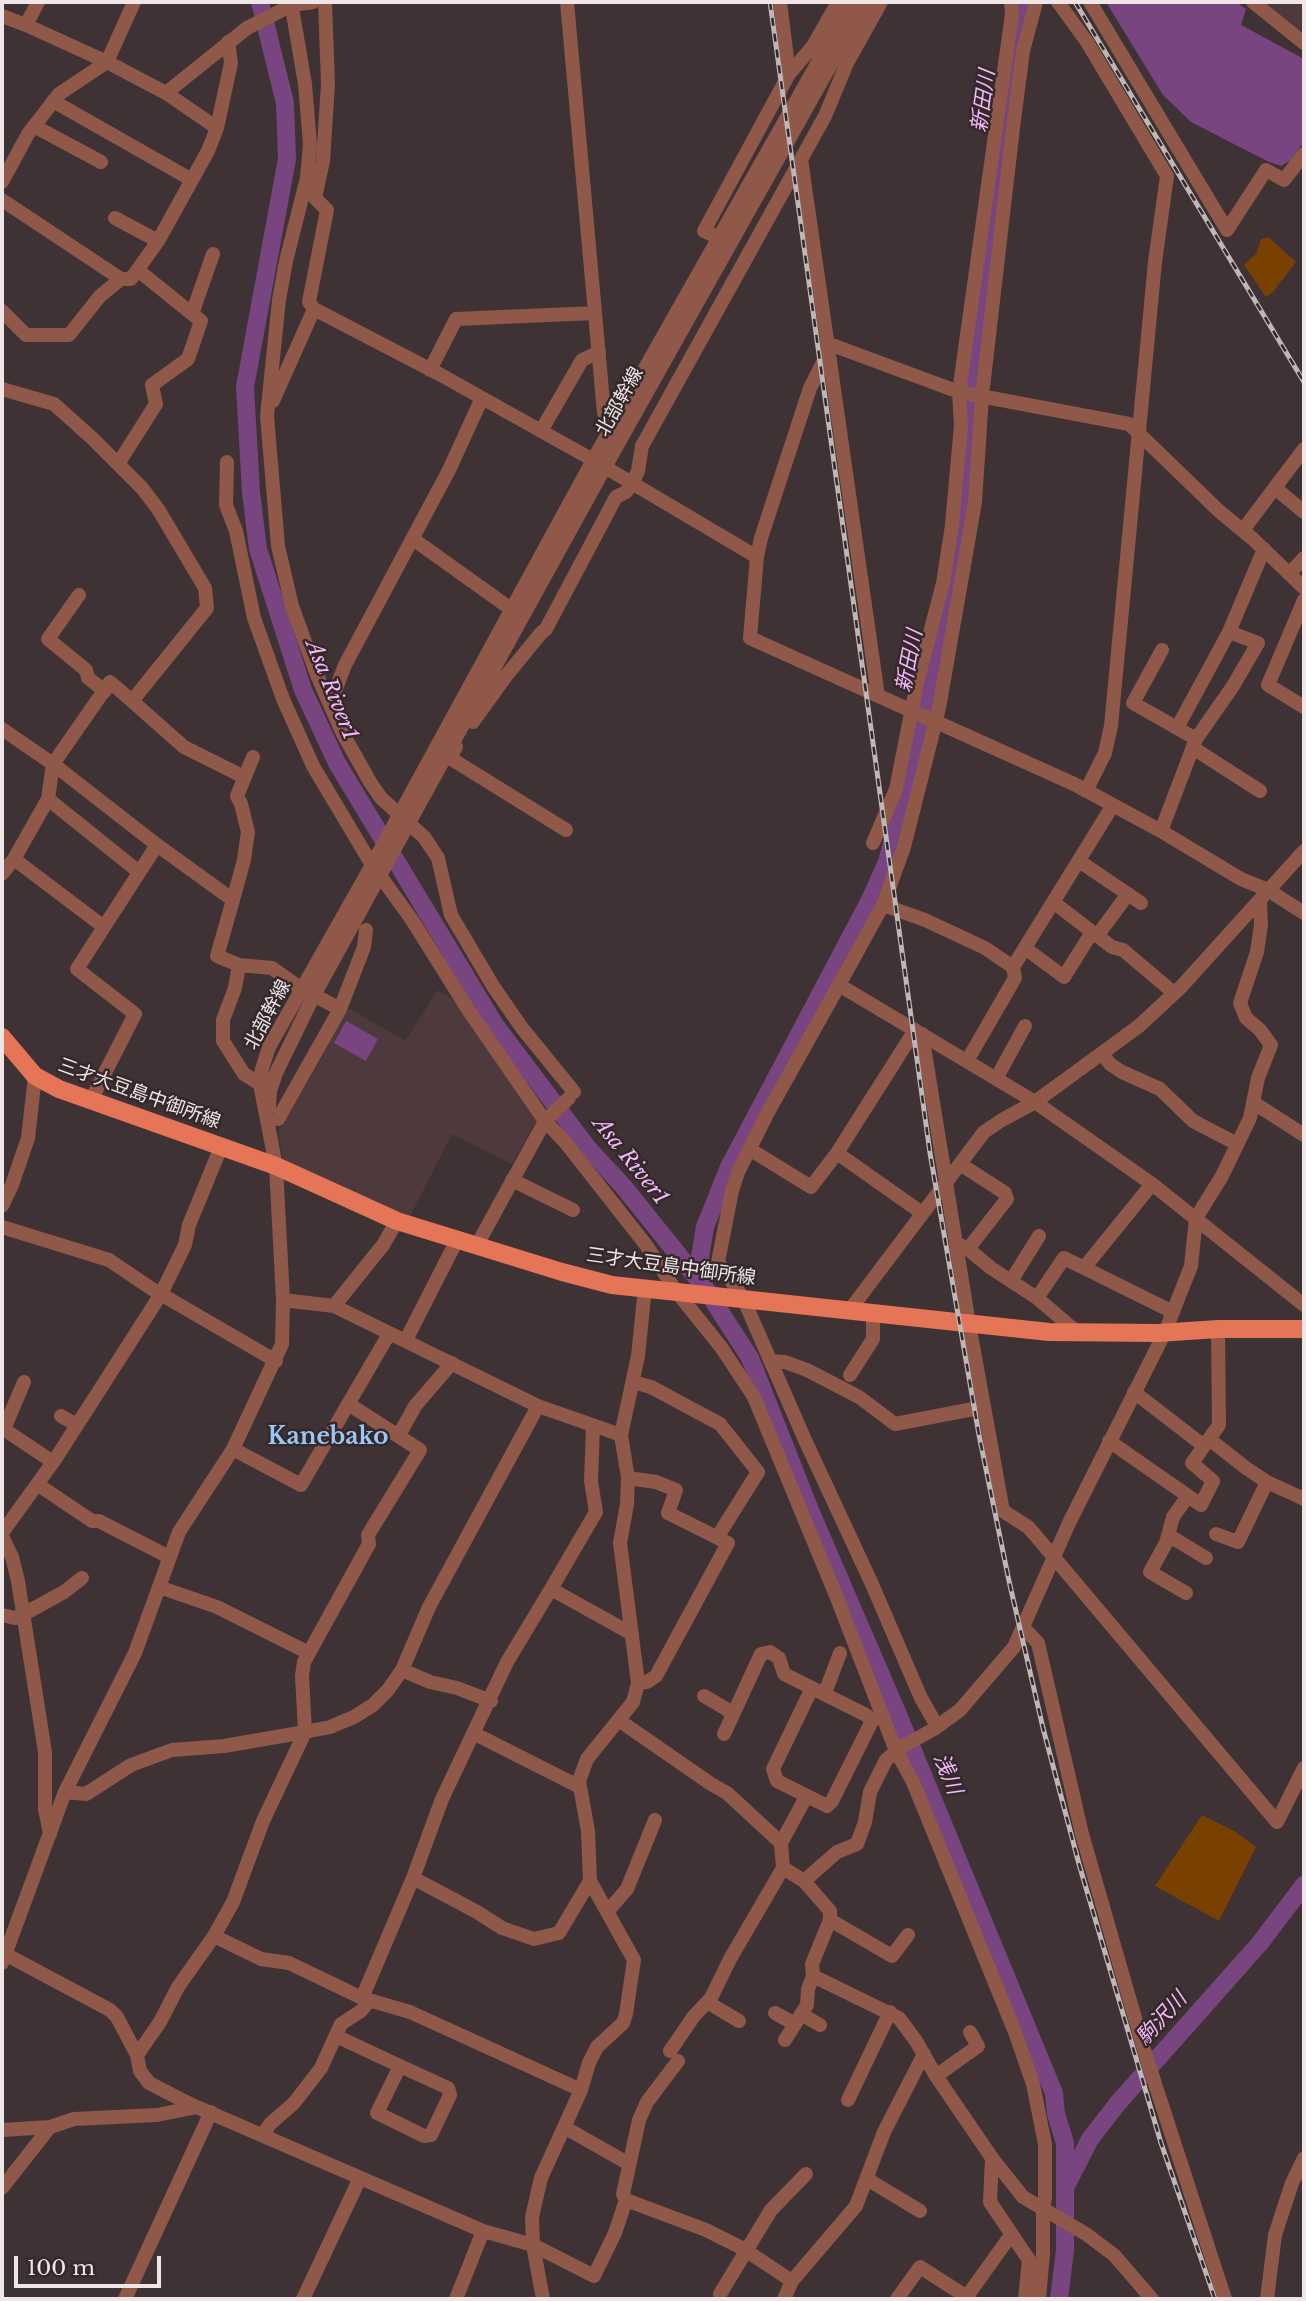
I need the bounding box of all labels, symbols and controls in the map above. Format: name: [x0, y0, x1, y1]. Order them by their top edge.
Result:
water label: 新田川: [967, 68, 1001, 134]
street label: 北部幹線: [592, 363, 648, 441]
water label: 新田川: [892, 628, 928, 694]
water label: Asa River1: [300, 636, 362, 744]
street label: 北部幹線: [240, 976, 296, 1054]
street label: 三才大豆島中御所線: [55, 1054, 223, 1134]
water label: Asa River1: [587, 1112, 673, 1210]
street label: 三才大豆島中御所線: [585, 1244, 757, 1290]
district label: Kanebako: [268, 1424, 388, 1452]
water label: 浅川: [927, 1750, 967, 1798]
water label: 駒沢川: [1132, 1987, 1192, 2051]
scale bar: [18, 2242, 164, 2286]
text: 100 m: [27, 2255, 95, 2281]

